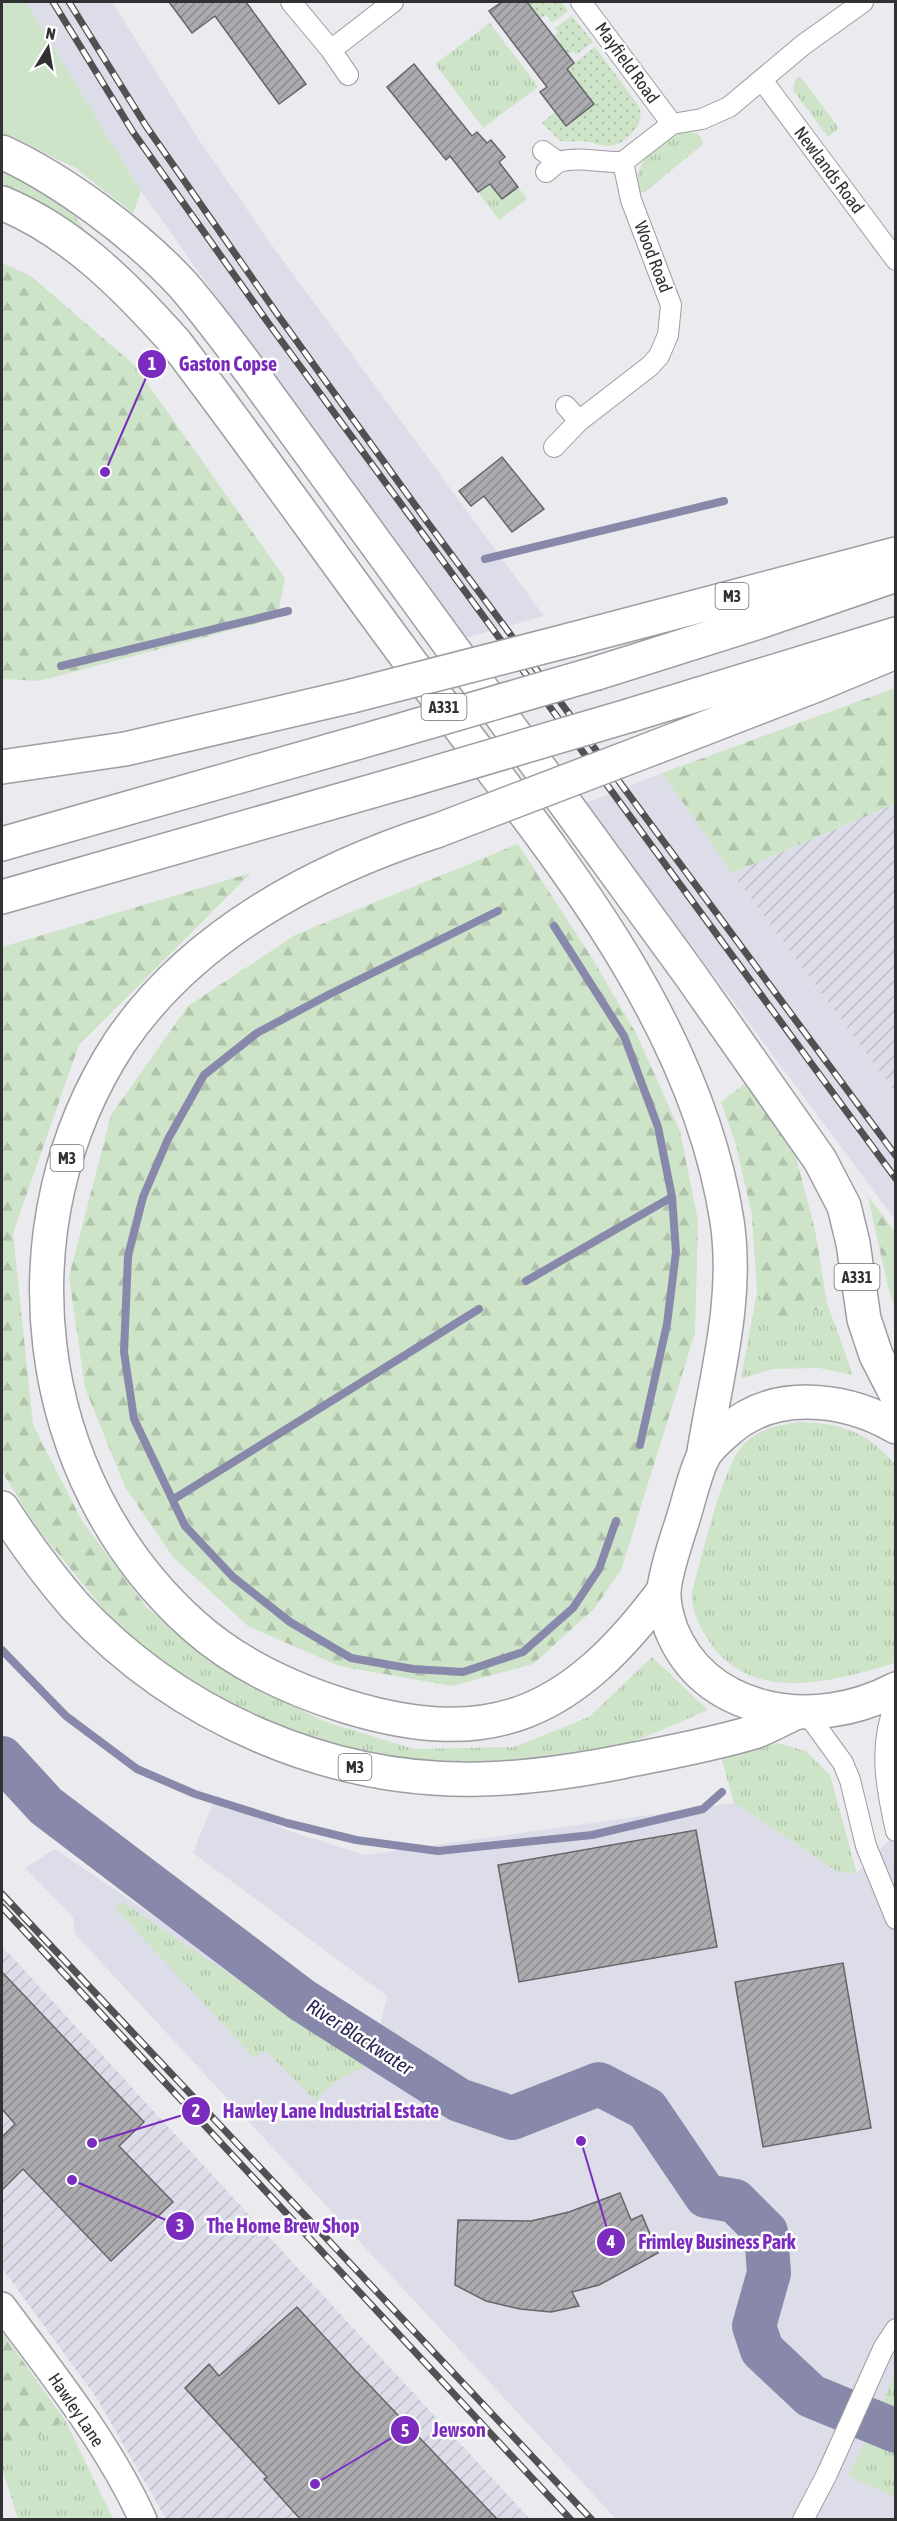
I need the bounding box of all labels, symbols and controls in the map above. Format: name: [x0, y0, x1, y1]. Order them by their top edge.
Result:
north arrow: [18, 18, 78, 78]
street label: Mayfield Road: [591, 18, 664, 107]
text: N: [45, 24, 57, 43]
street label: Newlands Road: [790, 122, 869, 217]
street label: Wood Road: [630, 218, 677, 295]
callout: Gaston Copse: [137, 345, 290, 383]
text: Gaston Copse: [179, 352, 277, 375]
text: 1: [148, 353, 156, 374]
road number: M3: [716, 583, 748, 609]
road number: A331: [422, 694, 466, 720]
road number: M3: [50, 1145, 84, 1171]
road number: A331: [834, 1264, 880, 1290]
road number: M3: [338, 1754, 372, 1780]
water label: River Blackwater: [303, 1994, 419, 2080]
callout: Hawley Lane Industrial Estate: [181, 2092, 451, 2130]
text: Hawley Lane Industrial Estate: [223, 2099, 439, 2122]
text: 2: [192, 2100, 200, 2121]
callout: The Home Brew Shop: [165, 2207, 372, 2245]
text: The Home Brew Shop: [206, 2214, 360, 2237]
text: 3: [176, 2215, 184, 2236]
callout: Frimley Business Park: [596, 2223, 808, 2261]
text: Frimley Business Park: [638, 2230, 796, 2253]
text: 4: [606, 2231, 615, 2252]
street label: Hawley Lane: [44, 2369, 109, 2451]
callout: Jewson: [390, 2411, 498, 2449]
text: Jewson: [431, 2418, 486, 2441]
text: 5: [401, 2420, 409, 2441]

